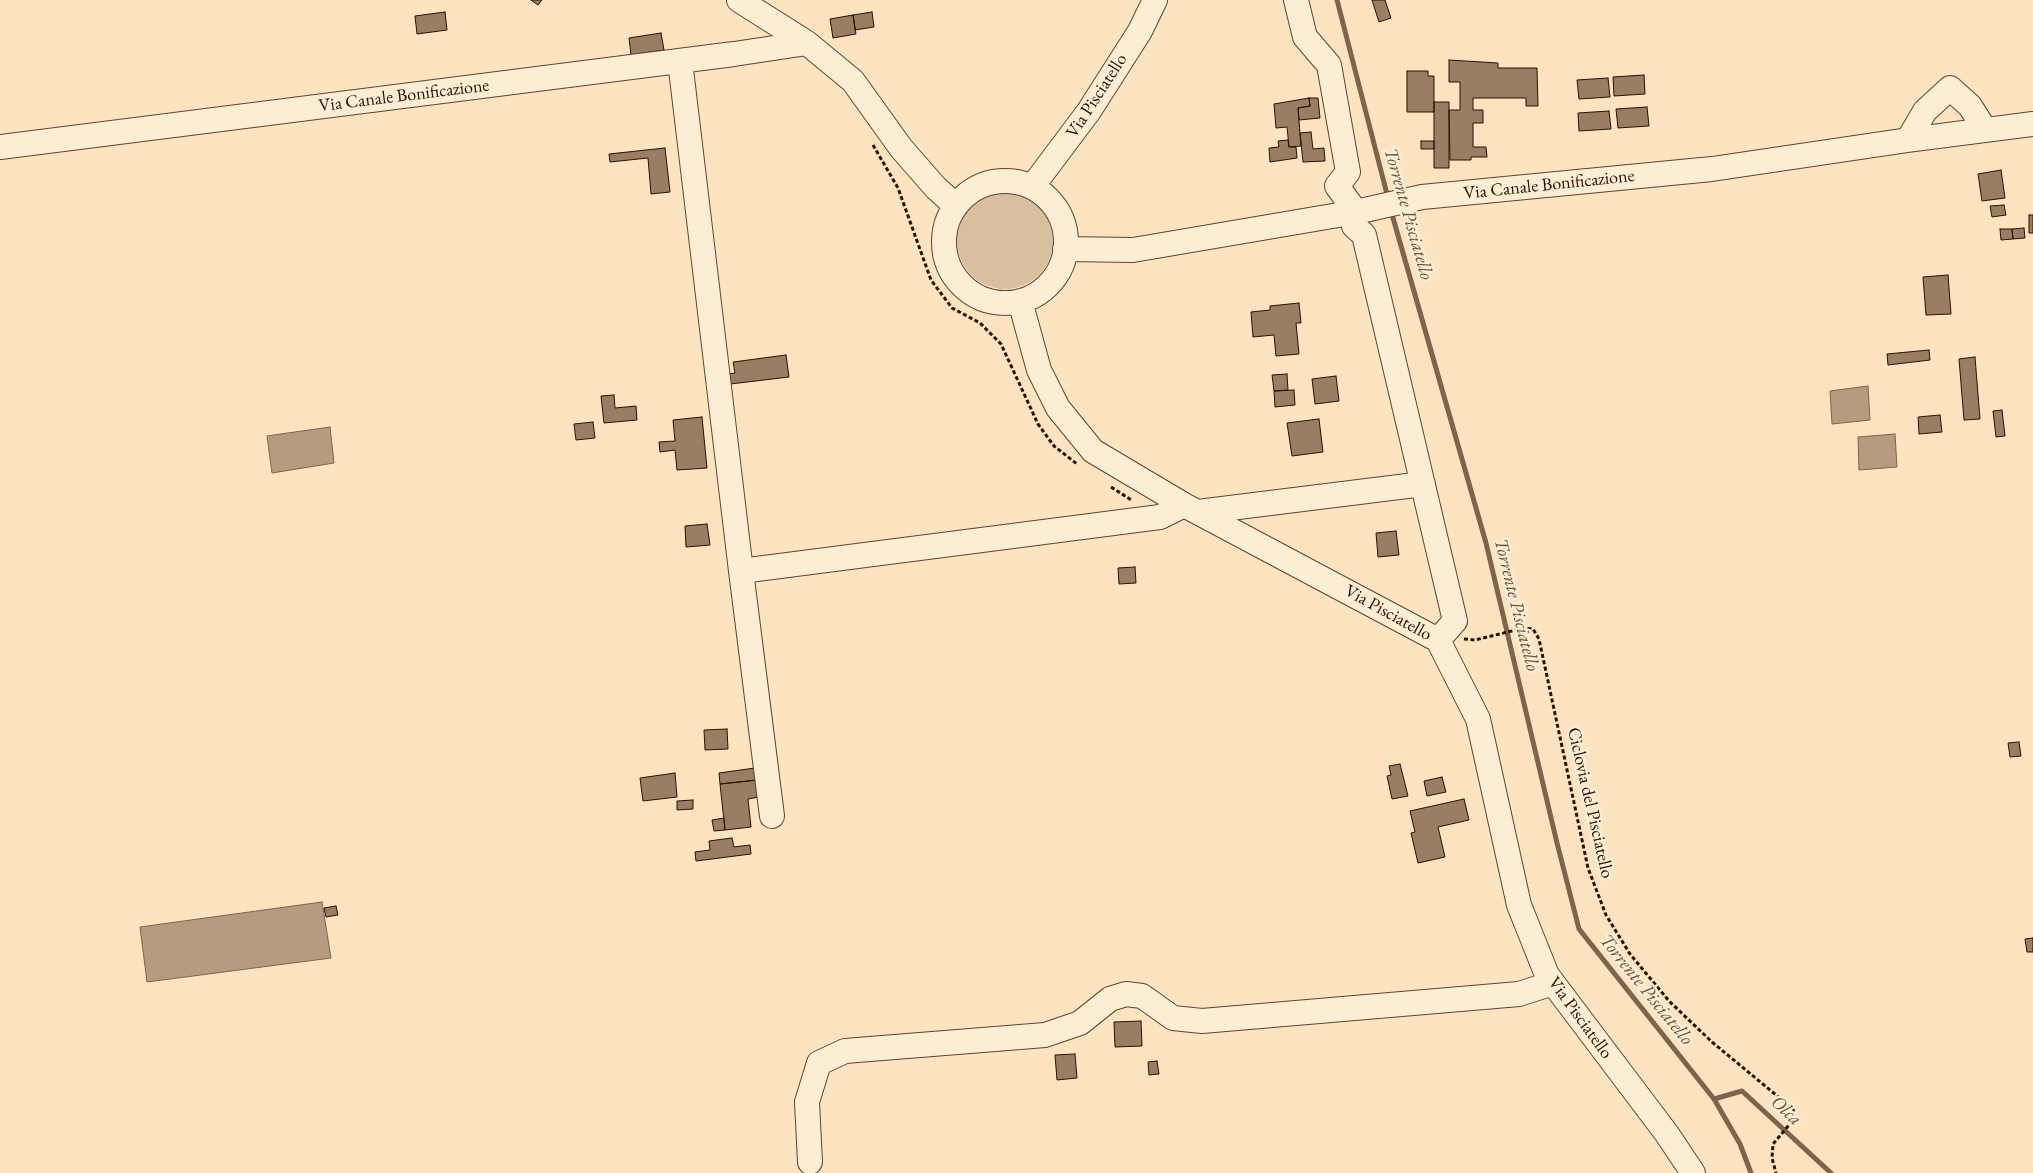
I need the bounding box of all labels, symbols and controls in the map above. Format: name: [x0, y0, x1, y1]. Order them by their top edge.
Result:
street label: Via Pisciatello: [1062, 50, 1132, 142]
street label: Via Canale Bonificazione: [317, 75, 491, 117]
water label: Torrente Pisciatello: [1378, 145, 1438, 283]
street label: Via Canale Bonificazione: [1462, 165, 1636, 205]
water label: Torrente Pisciatello: [1488, 536, 1544, 674]
street label: Via Pisciatello: [1341, 580, 1435, 646]
street label: Ciclovia del Pisciatello: [1562, 726, 1618, 880]
water label: Torrente Pisciatello: [1594, 930, 1698, 1050]
street label: Via Pisciatello: [1543, 973, 1617, 1063]
water label: Olca: [1766, 1091, 1806, 1131]

